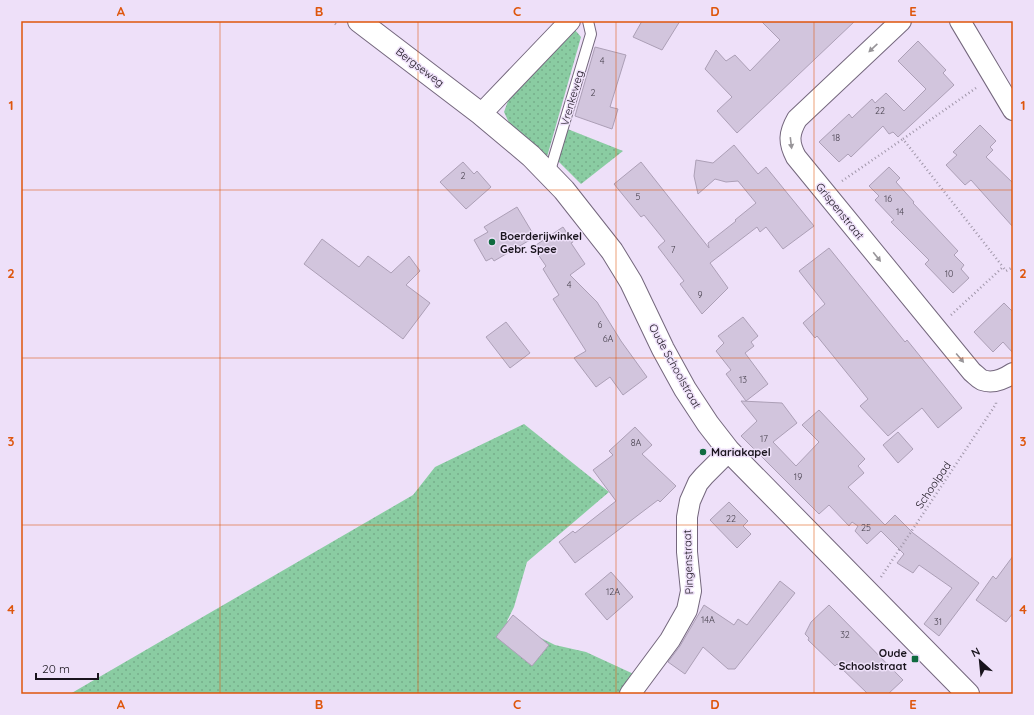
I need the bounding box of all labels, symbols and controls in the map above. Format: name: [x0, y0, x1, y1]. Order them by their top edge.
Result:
text: A: [117, 3, 126, 19]
text: B: [315, 3, 323, 19]
text: C: [513, 3, 521, 19]
text: D: [710, 3, 720, 19]
text: E: [909, 3, 917, 19]
one-way arrow: [868, 43, 877, 52]
street label: Bergseweg: [393, 44, 447, 90]
house number: 4: [600, 55, 605, 66]
street label: Vrenkeweg: [557, 69, 587, 127]
house number: 2: [591, 87, 596, 98]
text: 1: [8, 97, 14, 113]
text: 1: [1020, 97, 1026, 113]
house number: 22: [875, 105, 885, 116]
house number: 18: [832, 132, 840, 143]
one-way arrow: [788, 137, 794, 149]
house number: 2: [461, 170, 466, 181]
street label: Grispenstraat: [813, 180, 867, 242]
house number: 5: [636, 191, 641, 202]
house number: 16: [884, 193, 892, 204]
house number: 14: [896, 206, 904, 217]
place label: Boerderijwinkel Gebr. Spee: [500, 229, 582, 256]
marker: Boerderijwinkel Gebr. Spee: [487, 237, 497, 247]
house number: 7: [671, 244, 676, 255]
one-way arrow: [873, 252, 882, 262]
text: 2: [7, 265, 15, 281]
text: 2: [1019, 265, 1027, 281]
house number: 10: [945, 268, 953, 279]
house number: 4: [567, 279, 572, 290]
house number: 9: [697, 289, 703, 300]
house number: 6: [598, 319, 603, 330]
street label: Oude Schoolstraat: [646, 321, 704, 411]
house number: 6A: [603, 333, 614, 344]
one-way arrow: [955, 352, 964, 363]
house number: 13: [739, 374, 747, 385]
text: 3: [8, 433, 15, 449]
house number: 17: [760, 433, 768, 444]
text: 3: [1020, 433, 1027, 449]
house number: 8A: [631, 437, 642, 448]
place label: Mariakapel: [711, 445, 771, 459]
marker: Mariakapel: [698, 447, 708, 457]
street label: Schoolpad: [912, 459, 954, 511]
house number: 19: [794, 471, 802, 482]
house number: 22: [726, 513, 736, 524]
house number: 25: [861, 522, 871, 533]
street label: Pingenstraat: [680, 529, 696, 595]
house number: 12A: [606, 586, 620, 597]
text: 4: [7, 601, 15, 617]
text: 4: [1019, 601, 1027, 617]
house number: 14A: [701, 614, 715, 625]
house number: 31: [934, 616, 942, 627]
house number: 32: [840, 629, 850, 640]
north arrow: [960, 641, 1000, 681]
text: N: [969, 644, 982, 660]
place label: Oude Schoolstraat: [839, 646, 907, 673]
marker: Oude Schoolstraat: [910, 654, 920, 664]
scale bar: [36, 655, 98, 681]
text: 20 m: [42, 661, 70, 676]
text: A: [117, 696, 126, 712]
text: B: [315, 696, 323, 712]
text: C: [513, 696, 521, 712]
text: D: [710, 696, 720, 712]
text: E: [909, 696, 917, 712]

